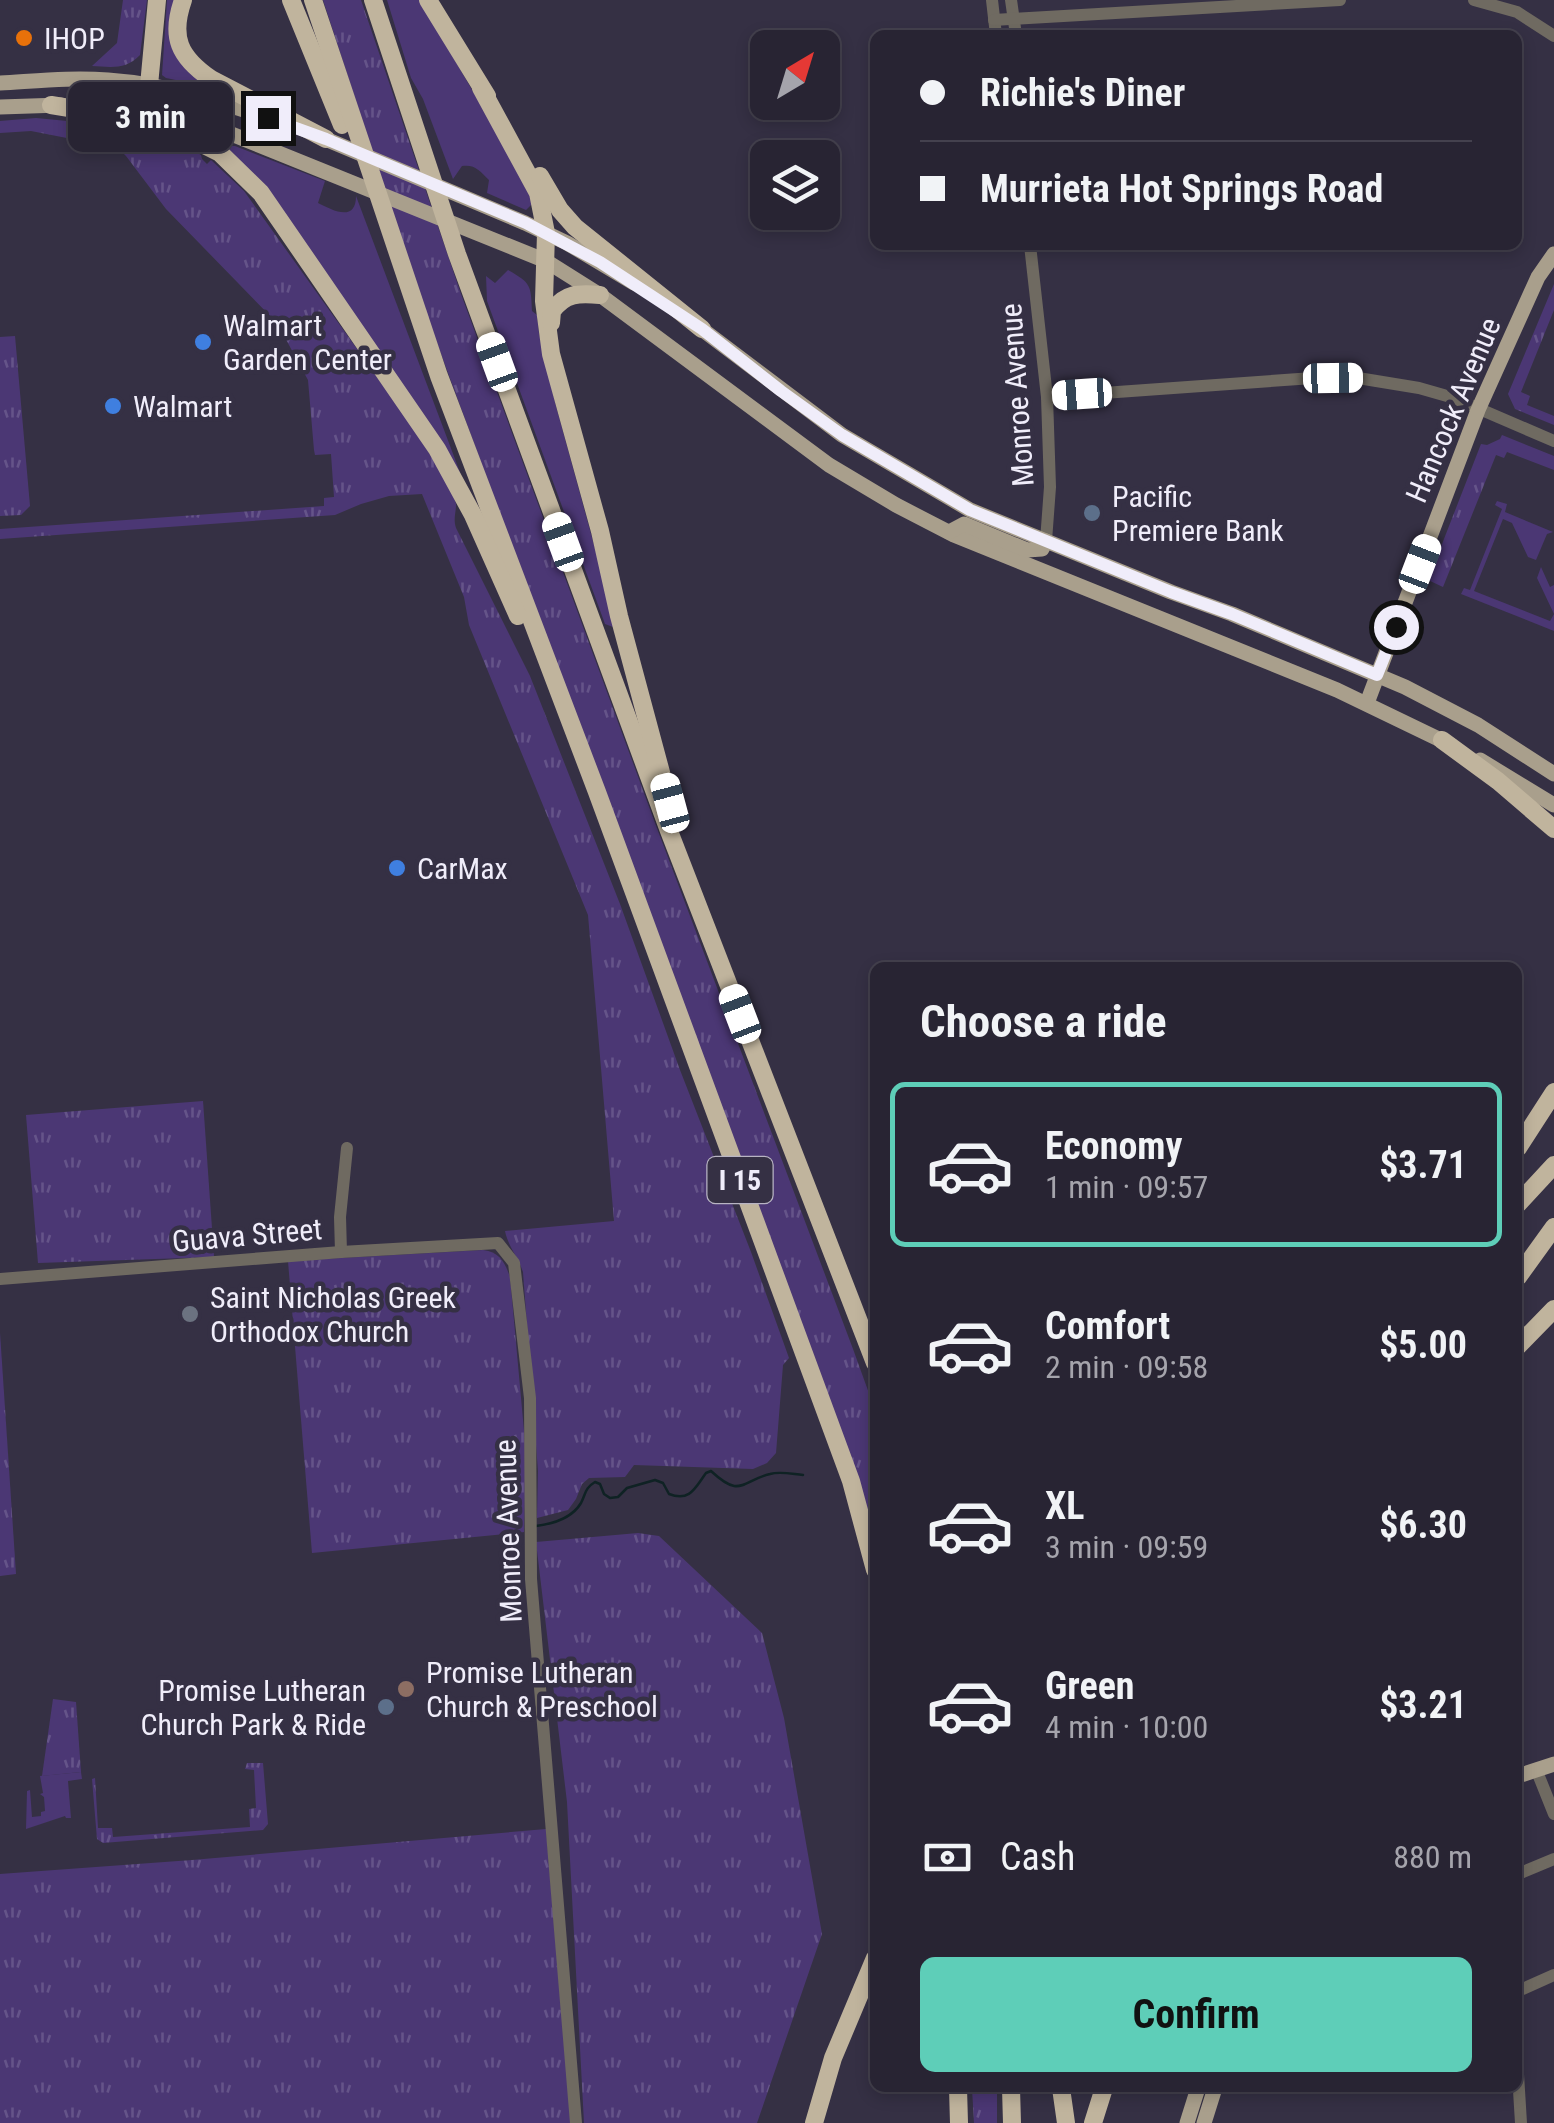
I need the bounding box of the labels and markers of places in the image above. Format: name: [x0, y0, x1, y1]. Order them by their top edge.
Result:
place label: IHOP: [44, 21, 105, 56]
marker: IHOP: [13, 27, 35, 49]
place label: Walmart Garden Center: [223, 308, 392, 377]
marker: Walmart Garden Center: [192, 331, 214, 353]
place label: Walmart: [133, 389, 232, 424]
marker: Walmart: [102, 395, 124, 417]
place label: Pacific Premiere Bank: [1112, 479, 1284, 548]
marker: Pacific Premiere Bank: [1081, 502, 1103, 524]
place label: CarMax: [417, 851, 508, 886]
marker: CarMax: [386, 857, 408, 879]
place label: Saint Nicholas Greek Orthodox Church: [210, 1280, 457, 1349]
marker: Saint Nicholas Greek Orthodox Church: [179, 1303, 201, 1325]
place label: Promise Lutheran Church & Preschool: [426, 1655, 658, 1724]
place label: Promise Lutheran Church Park & Ride: [141, 1673, 366, 1742]
marker: Promise Lutheran Church & Preschool: [395, 1678, 417, 1700]
marker: Promise Lutheran Church Park & Ride: [375, 1696, 397, 1718]

